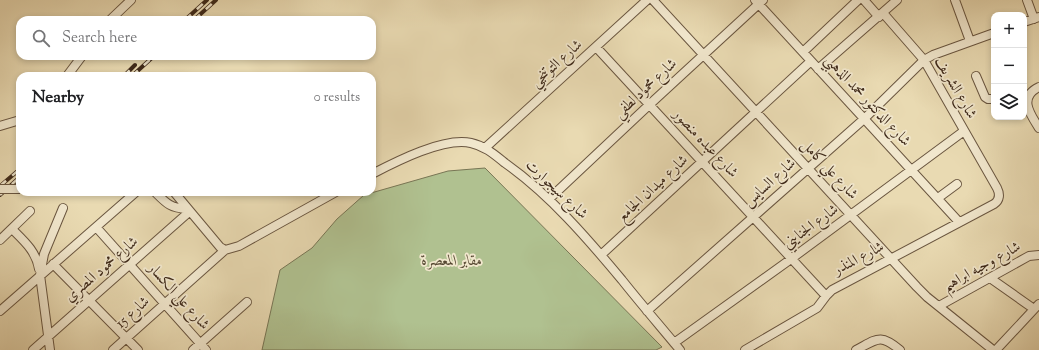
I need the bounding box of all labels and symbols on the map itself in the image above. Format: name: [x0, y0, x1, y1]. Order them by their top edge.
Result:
street label: شارع التوتنجي: [527, 35, 589, 94]
street label: شارع الدكتور محمد الذهبي: [817, 51, 915, 153]
street label: شارع الشريف: [928, 53, 981, 124]
street label: شارع محمود لطفي: [610, 54, 684, 125]
street label: شارع عبده منصور: [665, 103, 742, 184]
street label: شارع علي كامل: [794, 135, 862, 206]
street label: شارع ميدان الجامع: [613, 151, 695, 229]
street label: شارع السايس: [739, 154, 802, 213]
street label: شارع سيجوارت: [519, 155, 592, 225]
street label: شارع الجنايني: [779, 200, 844, 256]
street label: شارع محمود المصري: [61, 232, 144, 309]
street label: شارع المنذر: [828, 237, 888, 283]
street label: شارع وجيه ابراهيم: [939, 237, 1026, 300]
park label: مقابر المعصرة: [421, 251, 482, 272]
street label: شارع علي الكسار: [139, 257, 214, 336]
street label: شارع 15: [111, 292, 155, 335]

